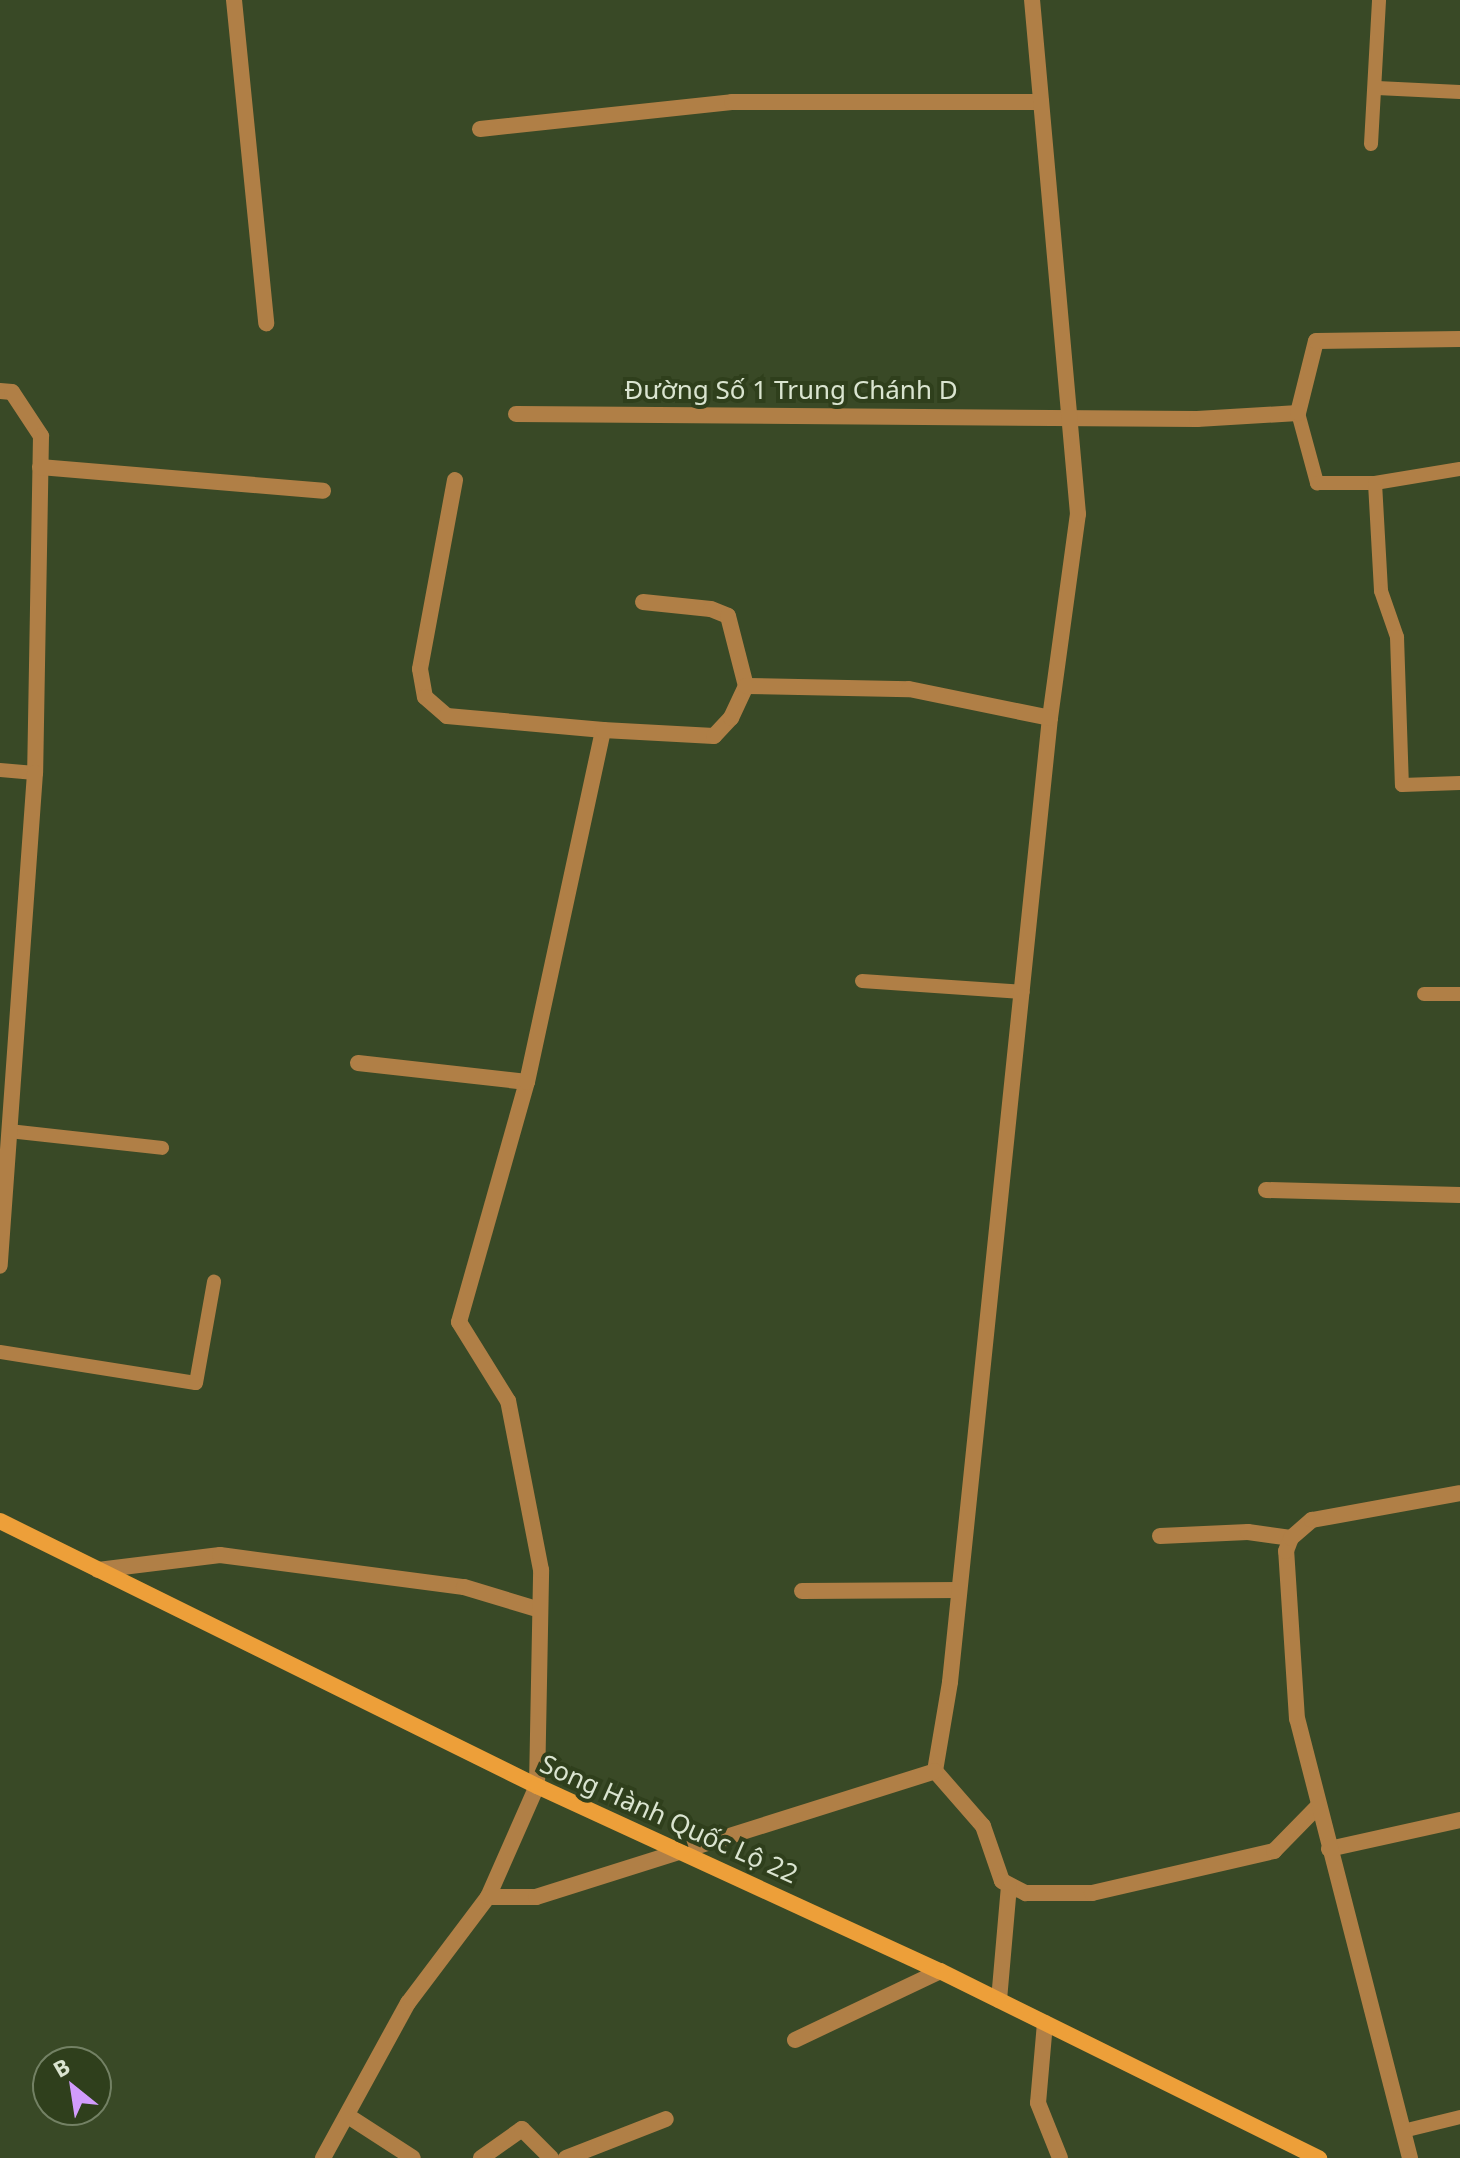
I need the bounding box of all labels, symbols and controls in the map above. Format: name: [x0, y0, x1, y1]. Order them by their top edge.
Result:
street label: Đường Số 1 Trung Chánh D: [624, 374, 958, 406]
street label: Song Hành Quốc Lộ 22: [535, 1748, 803, 1890]
north arrow: [32, 2046, 112, 2126]
text: B: [47, 2050, 75, 2084]

